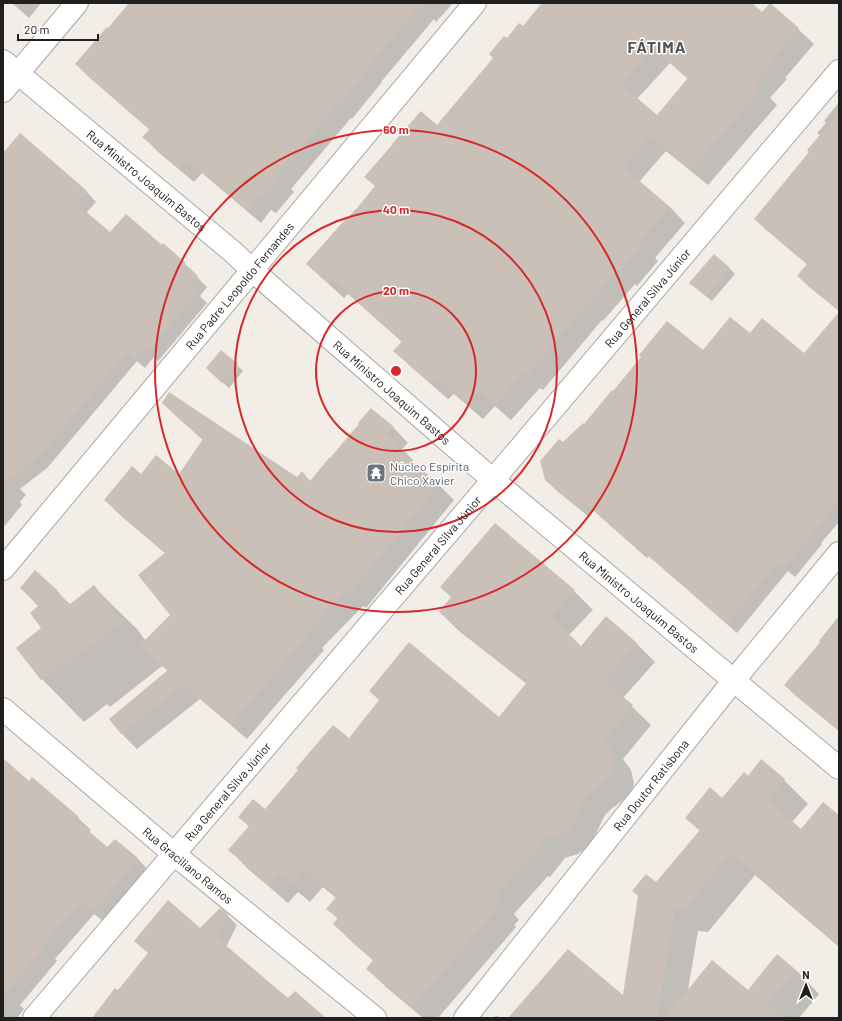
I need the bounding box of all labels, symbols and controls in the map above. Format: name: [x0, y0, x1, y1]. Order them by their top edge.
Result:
scale bar: [18, 16, 98, 42]
text: 20 m: [24, 22, 50, 36]
district label: FÁTIMA: [628, 37, 686, 56]
text: 60 m: [383, 122, 409, 136]
street label: Rua Ministro Joaquim Bastos: [84, 127, 210, 234]
text: 40 m: [383, 202, 409, 216]
street label: Rua Padre Leopoldo Fernandes: [182, 219, 296, 352]
street label: Rua General Silva Júnior: [601, 245, 693, 350]
text: 20 m: [383, 283, 409, 297]
street label: Rua Ministro Joaquim Bastos: [331, 337, 454, 447]
centre of rings: [389, 364, 403, 378]
place label: Núcleo Espírita Chico Xavier: [390, 459, 469, 487]
temple icon: Núcleo Espírita Chico Xavier: [365, 462, 387, 484]
street label: Rua General Silva Júnior: [392, 492, 484, 597]
street label: Rua Ministro Joaquim Bastos: [577, 548, 702, 655]
street label: Rua Doutor Ratisbona: [610, 736, 691, 833]
street label: Rua General Silva Júnior: [181, 739, 274, 844]
street label: Rua Graciliano Ramos: [140, 824, 236, 906]
north arrow: [786, 965, 826, 1005]
text: N: [802, 968, 810, 981]

